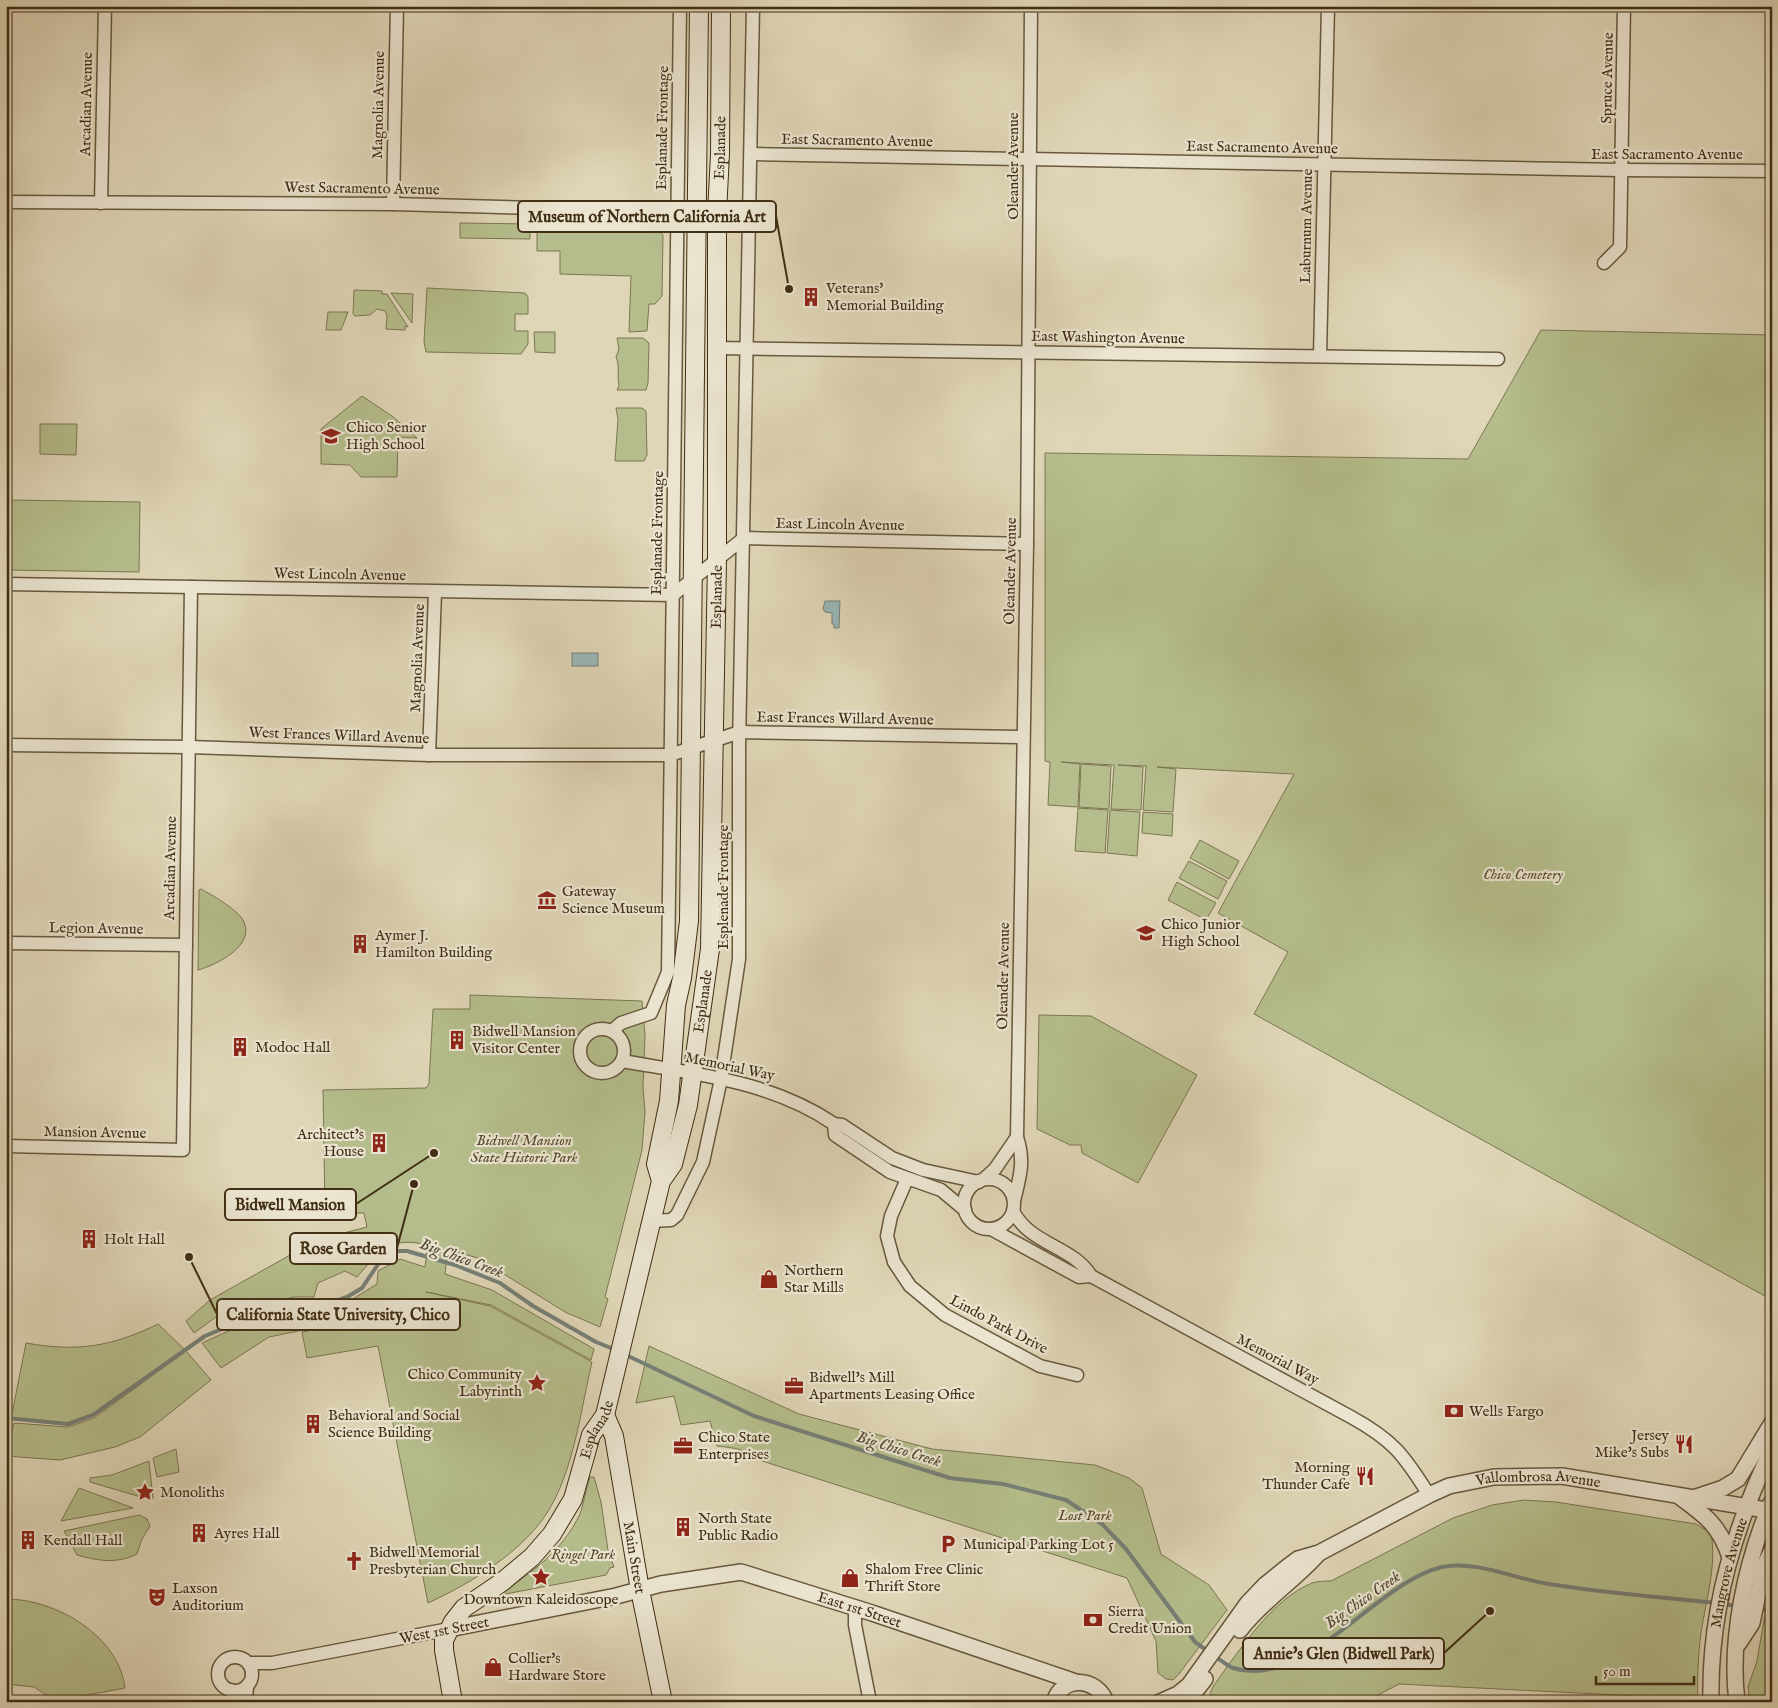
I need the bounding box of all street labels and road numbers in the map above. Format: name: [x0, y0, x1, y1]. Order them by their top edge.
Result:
street label: Spruce Avenue: [1597, 32, 1618, 124]
street label: Magnolia Avenue: [368, 51, 389, 159]
street label: Arcadian Avenue: [76, 52, 97, 157]
street label: Esplanade Frontage: [652, 66, 673, 190]
street label: Oleander Avenue: [1004, 112, 1023, 220]
street label: Esplanade: [710, 116, 730, 180]
street label: East Sacramento Avenue: [781, 130, 933, 151]
street label: East Sacramento Avenue: [1186, 137, 1338, 158]
street label: East Sacramento Avenue: [1591, 145, 1743, 164]
street label: Laburnum Avenue: [1296, 168, 1317, 284]
street label: West Sacramento Avenue: [284, 178, 440, 199]
street label: East Washington Avenue: [1031, 327, 1185, 348]
street label: Esplanade Frontage: [647, 471, 668, 595]
street label: East Lincoln Avenue: [775, 514, 905, 535]
street label: Oleander Avenue: [1000, 517, 1021, 625]
street label: West Lincoln Avenue: [274, 564, 406, 585]
street label: Esplanade: [707, 565, 727, 629]
street label: Magnolia Avenue: [406, 603, 429, 713]
street label: East Frances Willard Avenue: [756, 707, 934, 730]
street label: West Frances Willard Avenue: [248, 723, 430, 748]
street label: Arcadian Avenue: [160, 816, 181, 921]
street label: Esplenade Frontage: [714, 825, 733, 949]
street label: Legion Avenue: [48, 918, 144, 939]
street label: Oleander Avenue: [993, 922, 1014, 1030]
street label: Esplanade: [689, 968, 717, 1034]
street label: Memorial Way: [683, 1048, 777, 1085]
street label: Mansion Avenue: [43, 1122, 147, 1143]
street label: Lindo Park Drive: [946, 1291, 1051, 1358]
street label: Memorial Way: [1233, 1330, 1323, 1389]
street label: Esplanade: [576, 1398, 618, 1461]
street label: Vallombrosa Avenue: [1473, 1467, 1602, 1492]
street label: Mangrove Avenue: [1707, 1515, 1752, 1629]
street label: Main Street: [619, 1520, 650, 1596]
street label: East 1st Street: [815, 1588, 904, 1632]
street label: West 1st Street: [398, 1613, 490, 1648]

